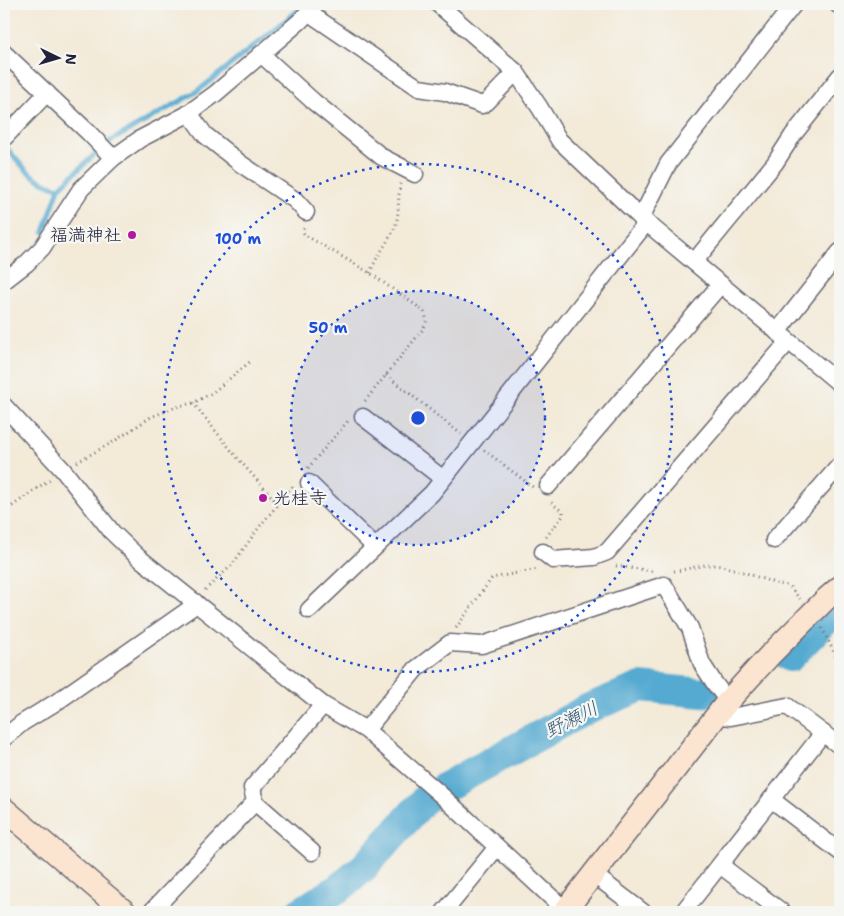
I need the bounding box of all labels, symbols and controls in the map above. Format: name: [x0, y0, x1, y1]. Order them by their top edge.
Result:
north arrow: [32, 32, 82, 82]
text: N: [62, 53, 80, 65]
place label: 福満神社: [50, 223, 122, 247]
marker: 福満神社: [126, 229, 138, 241]
text: 100 m: [215, 229, 261, 249]
text: 50 m: [309, 318, 348, 338]
centre of rings: [409, 409, 427, 427]
place label: 光桂寺: [273, 486, 327, 510]
marker: 光桂寺: [257, 492, 269, 504]
water label: 野瀬川: [540, 695, 602, 744]

